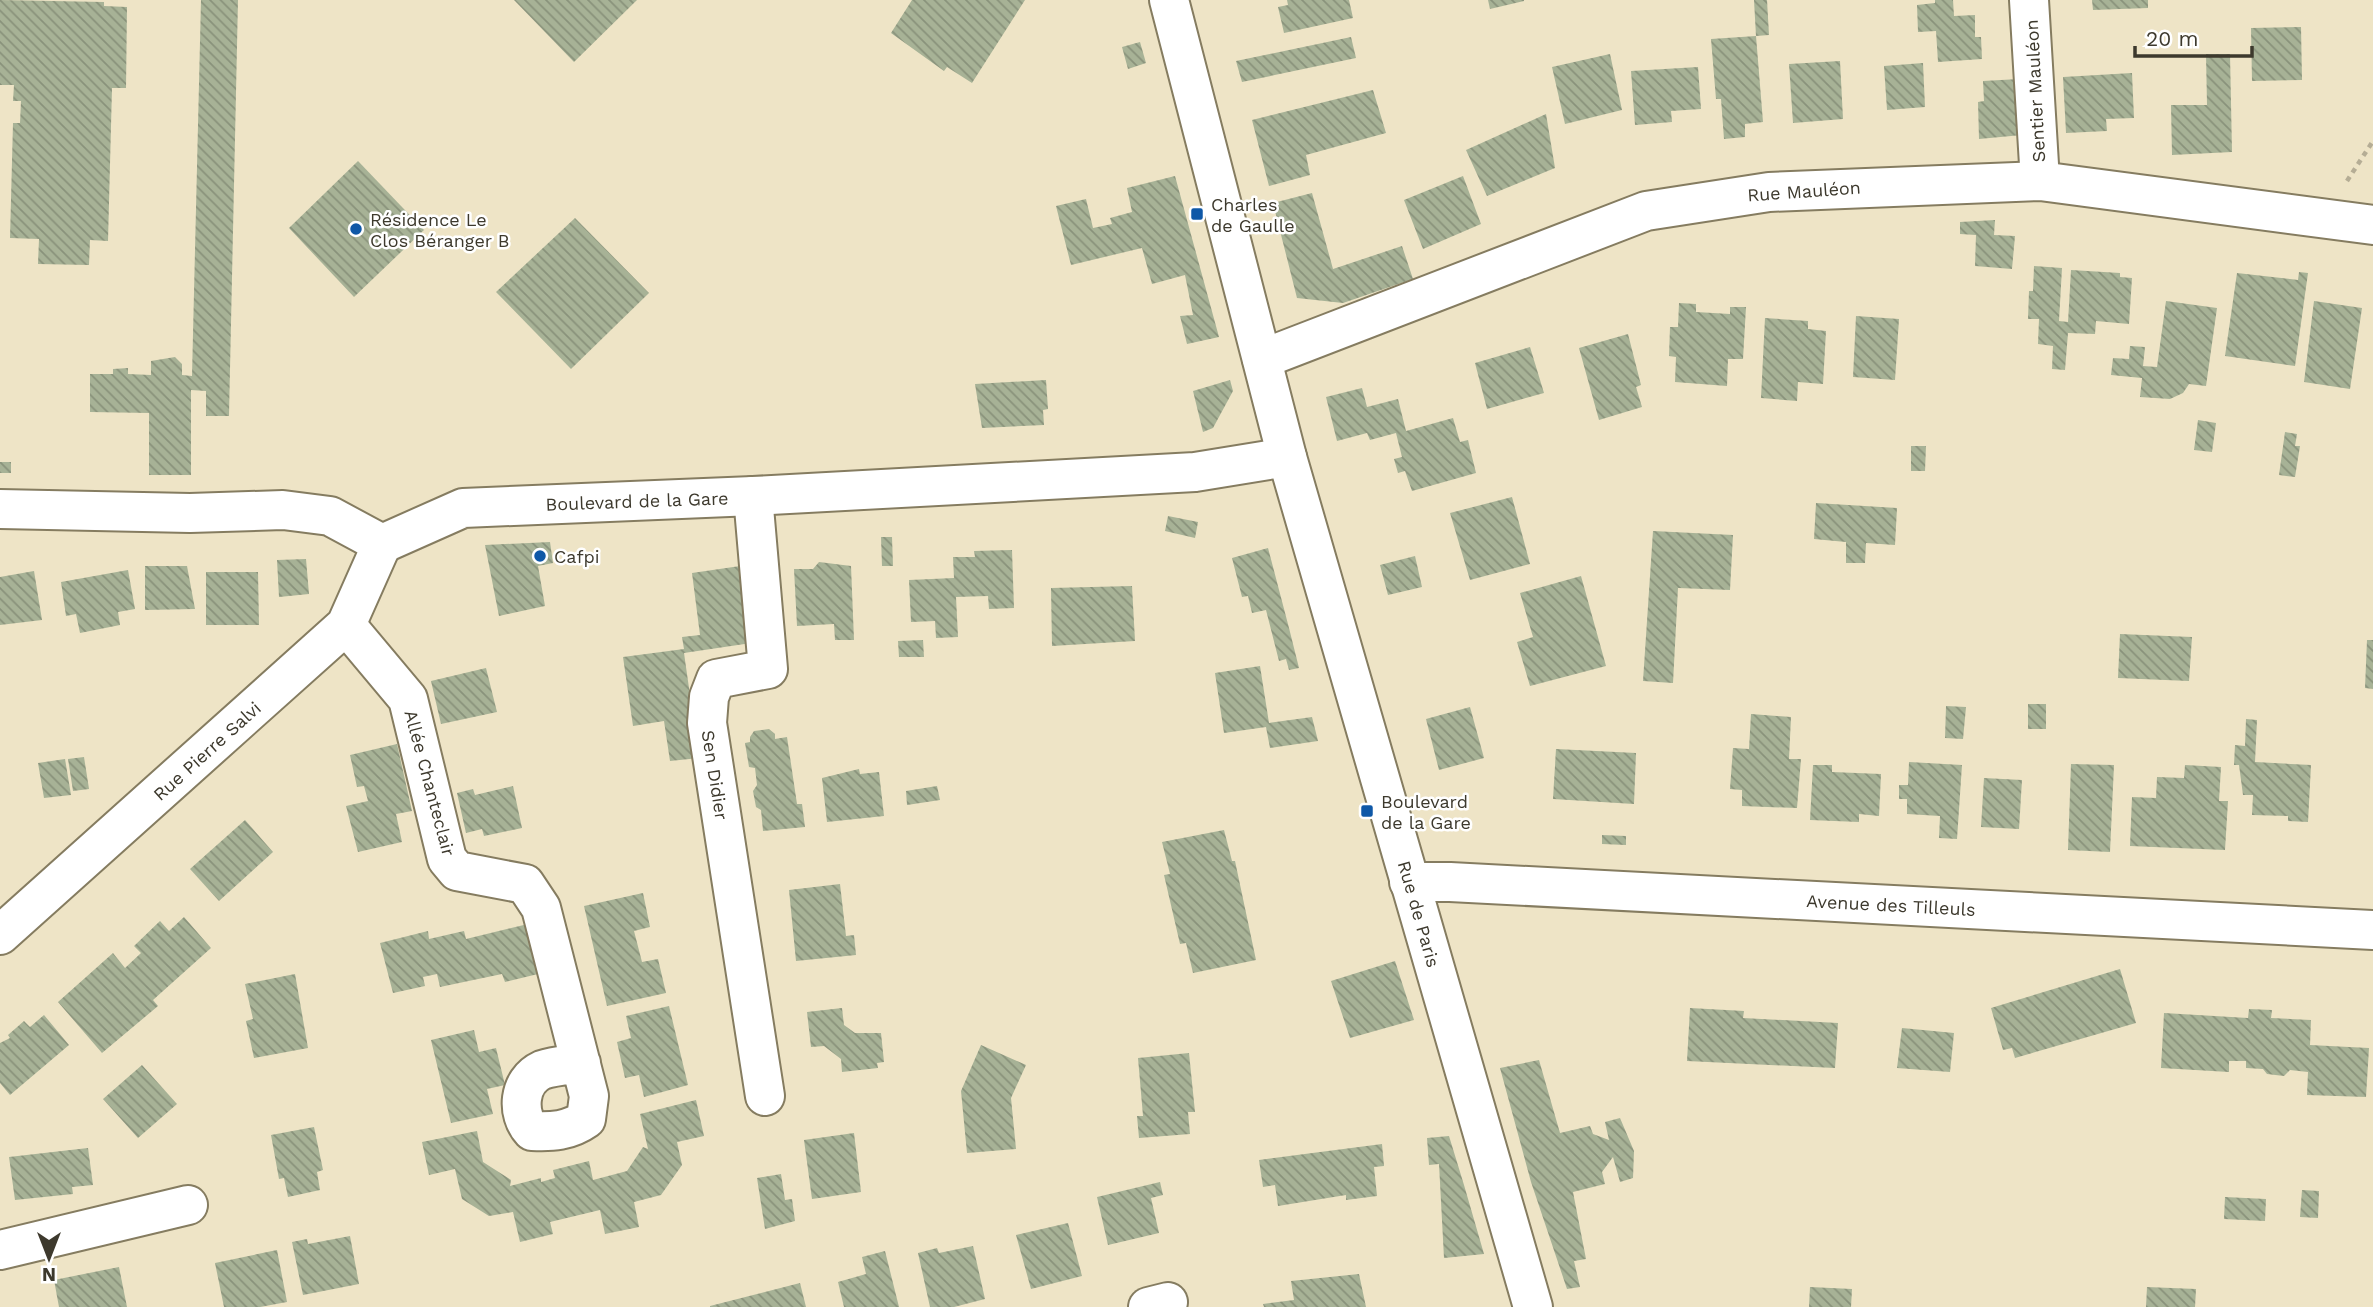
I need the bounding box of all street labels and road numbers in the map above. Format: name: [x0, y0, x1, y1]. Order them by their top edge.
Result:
street label: Sentier Mauléon: [2021, 19, 2049, 163]
street label: Rue Mauléon: [1747, 177, 1861, 205]
street label: Boulevard de la Gare: [545, 487, 729, 515]
street label: Rue Pierre Salvi: [149, 697, 265, 805]
street label: Allée Chanteclair: [400, 708, 460, 858]
street label: Sen Didier: [698, 729, 732, 821]
street label: Rue de Paris: [1394, 858, 1444, 970]
street label: Avenue des Tilleuls: [1806, 890, 1976, 920]

